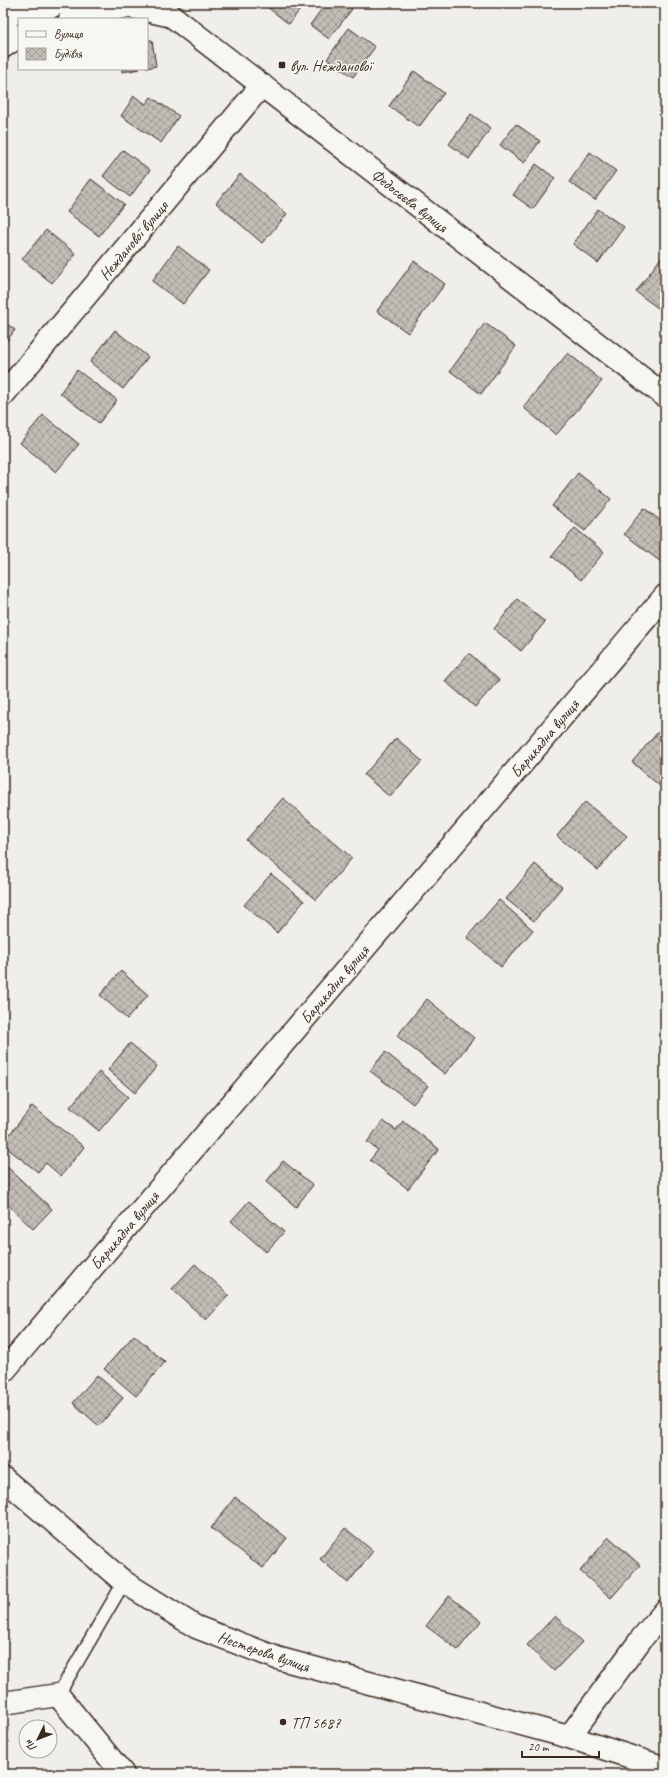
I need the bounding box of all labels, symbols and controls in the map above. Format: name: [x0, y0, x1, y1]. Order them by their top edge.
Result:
legend: [18, 18, 148, 70]
text: Вулиця: [54, 26, 83, 42]
text: Будівля: [54, 46, 83, 62]
place label: вул. Нежданової: [290, 56, 374, 76]
marker: вул. Нежданової: [277, 60, 287, 70]
street label: Федосєєва вулиця: [367, 165, 453, 238]
street label: Нежданової вулиця: [95, 196, 174, 284]
street label: Барикадна вулиця: [506, 694, 584, 782]
street label: Барикадна вулиця: [296, 940, 374, 1028]
street label: Барикадна вулиця: [86, 1186, 164, 1274]
street label: Нестерова вулиця: [215, 1627, 313, 1677]
place label: ТП 5687: [291, 1713, 341, 1733]
marker: ТП 5687: [278, 1717, 288, 1727]
north arrow: [18, 1719, 58, 1759]
scale bar: [522, 1733, 599, 1759]
text: Пн: [21, 1736, 40, 1755]
text: 20 m: [528, 1739, 550, 1755]

